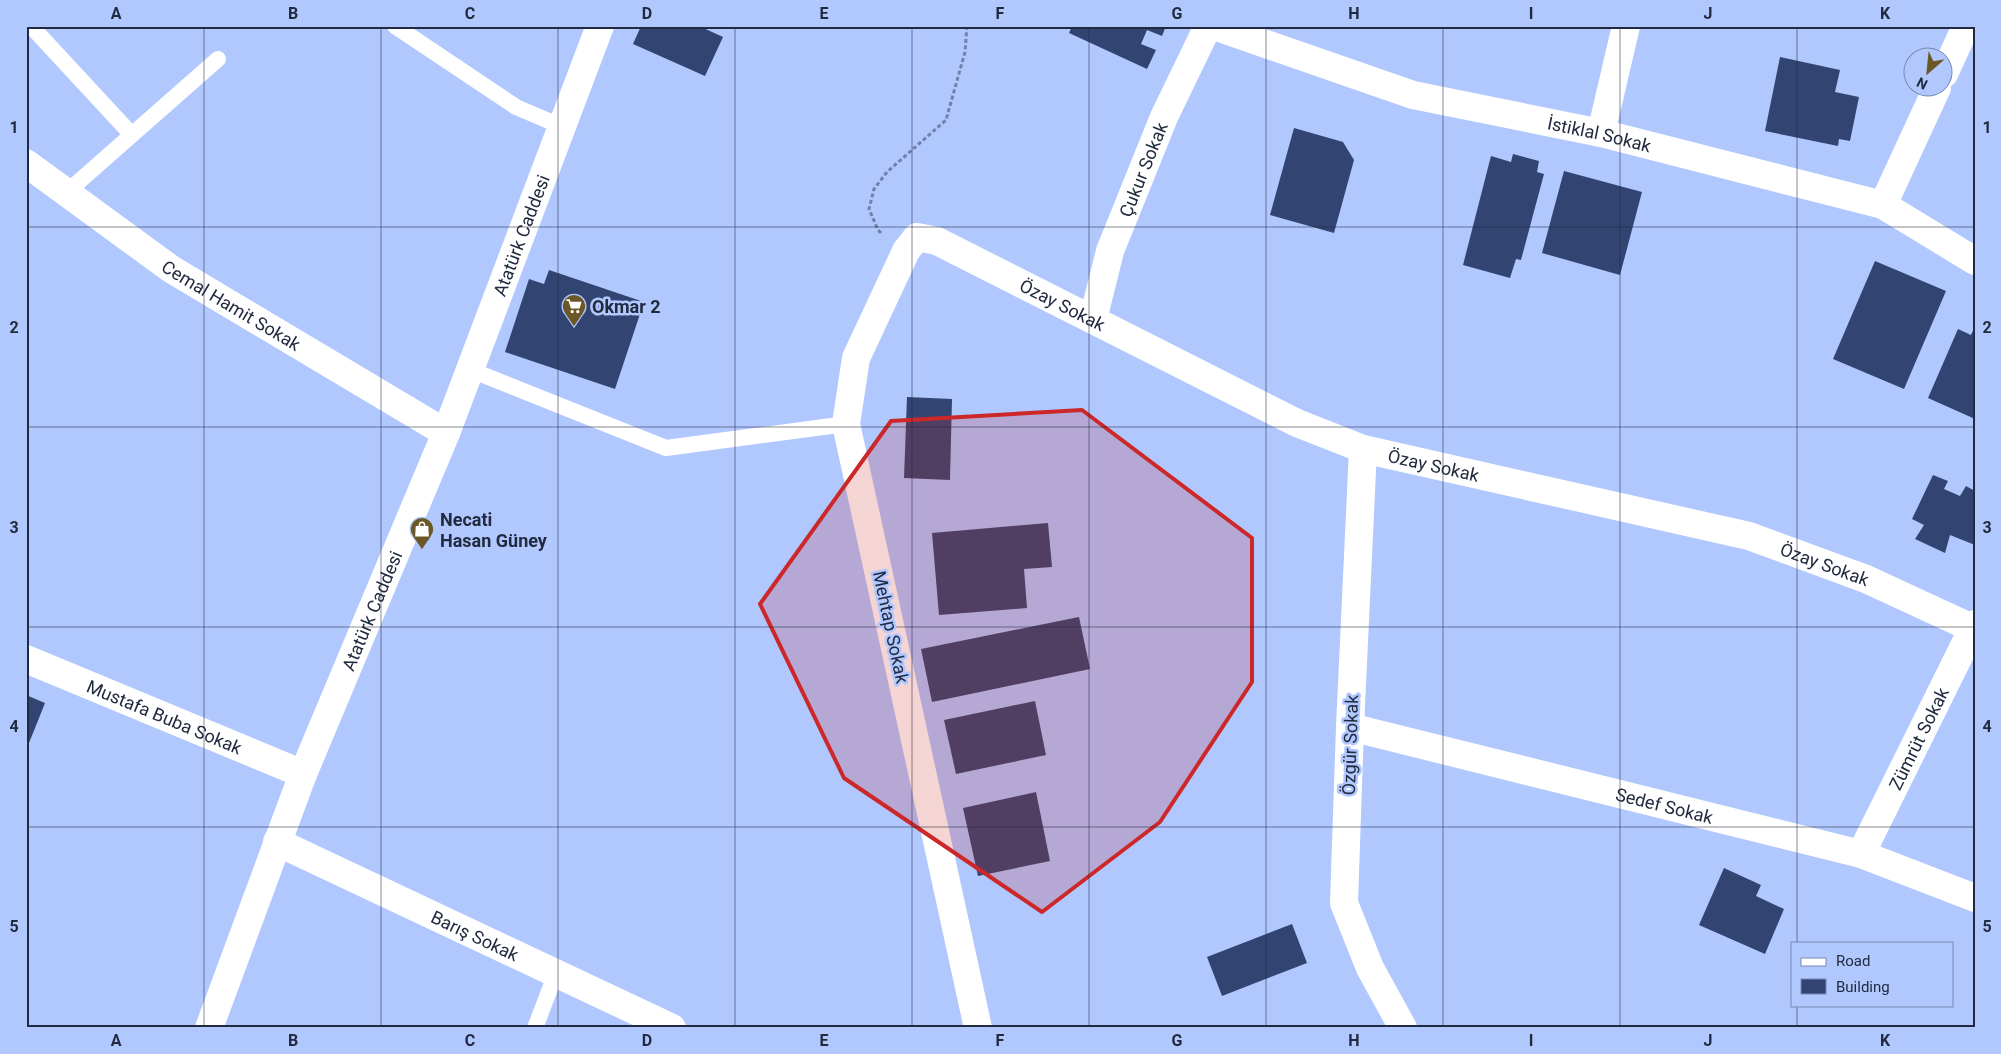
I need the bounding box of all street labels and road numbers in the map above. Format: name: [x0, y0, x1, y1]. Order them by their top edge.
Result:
street label: İstiklal Sokak: [1546, 112, 1654, 156]
street label: Çukur Sokak: [1114, 118, 1172, 220]
street label: Atatürk Caddesi: [488, 172, 553, 299]
street label: Cemal Hamit Sokak: [158, 255, 305, 355]
street label: Özay Sokak: [1016, 274, 1110, 335]
street label: Özay Sokak: [1386, 444, 1482, 486]
street label: Özay Sokak: [1777, 538, 1873, 590]
street label: Atatürk Caddesi: [337, 548, 406, 674]
street label: Mehtap Sokak: [869, 569, 913, 686]
street label: Mustafa Buba Sokak: [84, 675, 246, 758]
street label: Zümrüt Sokak: [1884, 683, 1953, 793]
street label: Özgür Sokak: [1338, 693, 1362, 796]
street label: Sedef Sokak: [1614, 783, 1716, 828]
street label: Barış Sokak: [428, 906, 523, 965]

